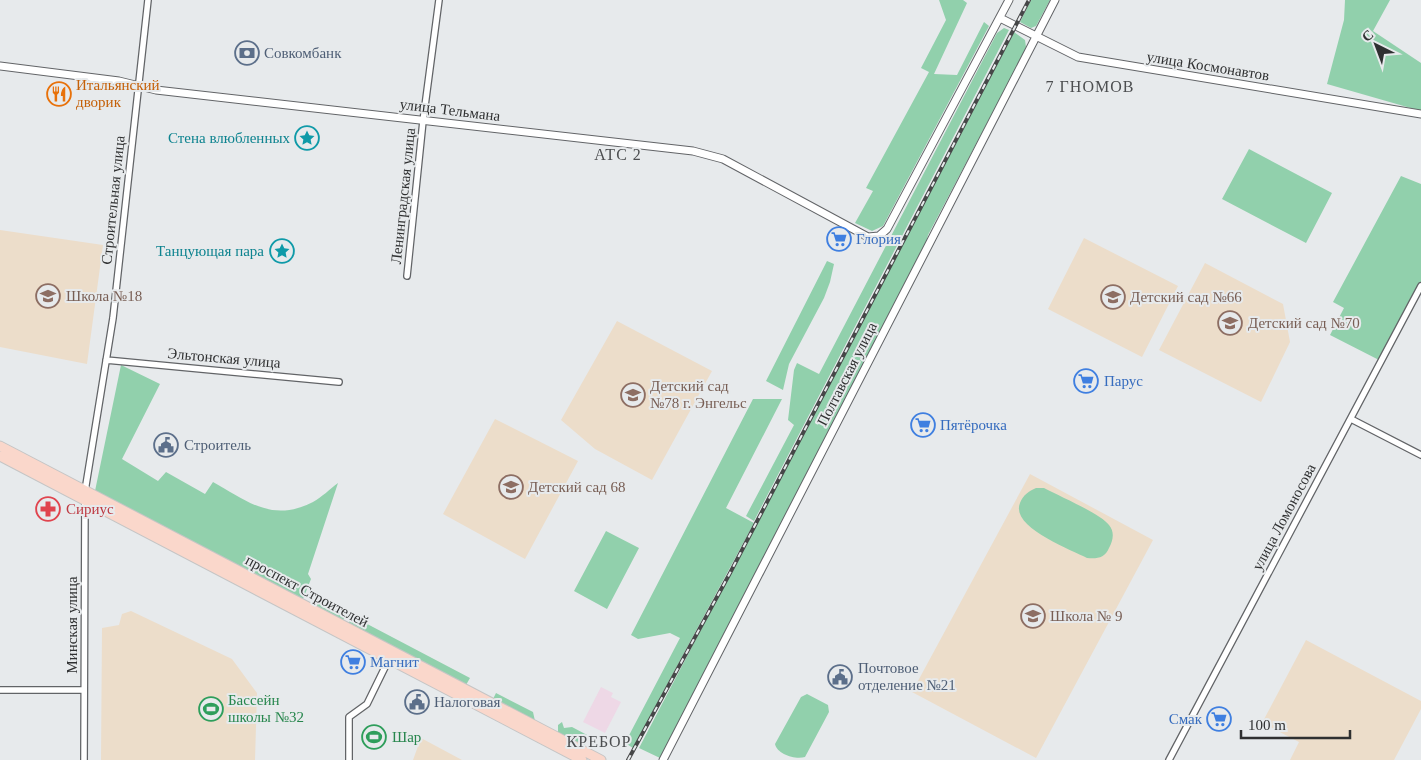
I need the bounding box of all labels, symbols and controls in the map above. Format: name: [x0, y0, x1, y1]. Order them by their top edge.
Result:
north arrow: [1351, 20, 1401, 70]
text: С: [1359, 27, 1376, 45]
bank icon: Совкомбанк: [234, 40, 260, 66]
place label: Совкомбанк: [264, 45, 342, 61]
street label: улица Космонавтов: [1146, 48, 1270, 84]
place label: Итальянский дворик: [76, 77, 160, 110]
district label: 7 ГНОМОВ: [1046, 78, 1134, 95]
restaurant icon: Итальянский дворик: [46, 81, 72, 107]
street label: улица Тельмана: [399, 96, 501, 124]
place icon: Стена влюбленных: [294, 125, 320, 151]
street label: Ленинградская улица: [388, 127, 418, 265]
place label: Стена влюбленных: [168, 130, 290, 146]
street label: Строительная улица: [98, 134, 128, 265]
district label: АТС 2: [594, 146, 642, 163]
supermarket icon: Глория: [826, 226, 852, 252]
place label: Глория: [856, 231, 901, 247]
place icon: Танцующая пара: [269, 238, 295, 264]
place label: Танцующая пара: [156, 243, 264, 259]
school or university icon: Школа №18: [35, 283, 61, 309]
school or university icon: Детский сад №66: [1100, 284, 1126, 310]
place label: Школа №18: [66, 288, 142, 304]
place label: Детский сад №66: [1130, 289, 1242, 305]
school or university icon: Детский сад №70: [1217, 310, 1243, 336]
place label: Детский сад №70: [1248, 315, 1360, 331]
street label: Полтавская улица: [814, 319, 880, 428]
street label: Эльтонская улица: [167, 345, 282, 371]
supermarket icon: Парус: [1073, 368, 1099, 394]
place label: Парус: [1104, 373, 1143, 389]
place label: Детский сад №78 г. Энгельс: [650, 378, 747, 411]
school or university icon: Детский сад №78 г. Энгельс: [620, 382, 646, 408]
supermarket icon: Пятёрочка: [910, 412, 936, 438]
place label: Пятёрочка: [940, 417, 1007, 433]
public building icon: Строитель: [153, 432, 179, 458]
place label: Строитель: [184, 437, 251, 453]
street label: улица Ломоносова: [1249, 461, 1319, 573]
school or university icon: Детский сад 68: [498, 474, 524, 500]
place label: Детский сад 68: [528, 479, 625, 495]
pharmacy icon: Сириус: [35, 496, 61, 522]
place label: Сириус: [66, 501, 114, 517]
street label: проспект Строителей: [243, 552, 371, 630]
street label: Минская улица: [64, 576, 80, 674]
school or university icon: Школа № 9: [1020, 603, 1046, 629]
place label: Школа № 9: [1050, 608, 1122, 624]
supermarket icon: Магнит: [340, 649, 366, 675]
place label: Магнит: [370, 654, 419, 670]
place label: Почтовое отделение №21: [858, 660, 956, 693]
public building icon: Почтовое отделение №21: [827, 664, 853, 690]
public building icon: Налоговая: [404, 689, 430, 715]
place label: Бассейн школы №32: [228, 692, 304, 725]
place label: Налоговая: [434, 694, 500, 710]
sports icon: Бассейн школы №32: [198, 696, 224, 722]
supermarket icon: Смак: [1206, 706, 1232, 732]
scale bar: [1241, 708, 1350, 740]
place label: Смак: [1169, 711, 1203, 727]
text: 100 m: [1248, 717, 1286, 733]
sports icon: Шар: [361, 724, 387, 750]
place label: Шар: [392, 729, 421, 745]
district label: КРЕБОР: [567, 733, 631, 750]

